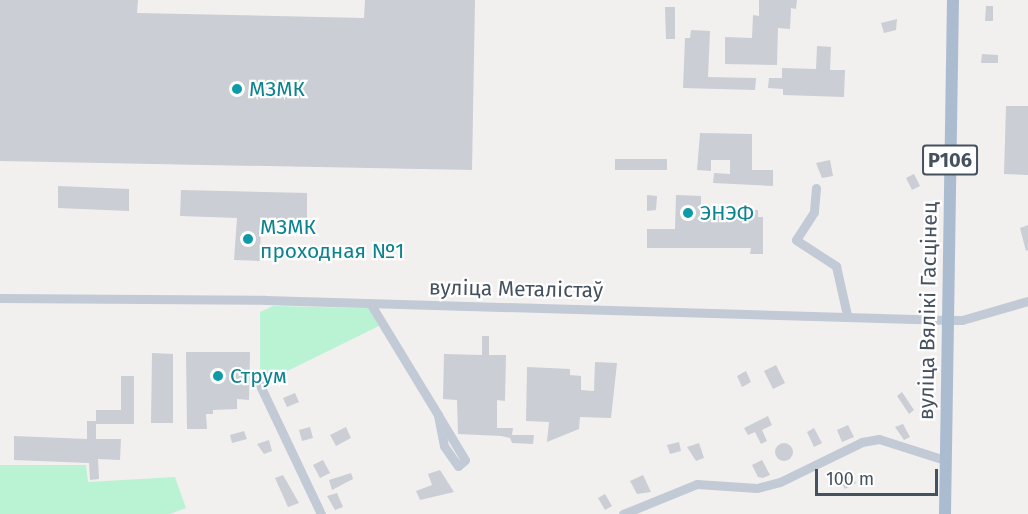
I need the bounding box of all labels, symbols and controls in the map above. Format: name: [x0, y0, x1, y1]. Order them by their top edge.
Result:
place label: МЗМК: [249, 76, 305, 102]
marker: МЗМК: [230, 82, 244, 96]
road number: Р106: [922, 143, 978, 177]
place label: ЭНЭФ: [700, 200, 754, 226]
street label: вуліца Вялікі Гасцінец: [913, 202, 943, 420]
marker: ЭНЭФ: [681, 206, 695, 220]
place label: МЗМК проходная №1: [260, 214, 404, 264]
marker: МЗМК проходная №1: [241, 232, 255, 246]
street label: вуліца Металістаў: [429, 275, 603, 303]
place label: Струм: [230, 363, 287, 389]
marker: Струм: [211, 369, 225, 383]
scale bar: [818, 457, 941, 495]
text: 100 m: [826, 468, 874, 490]

